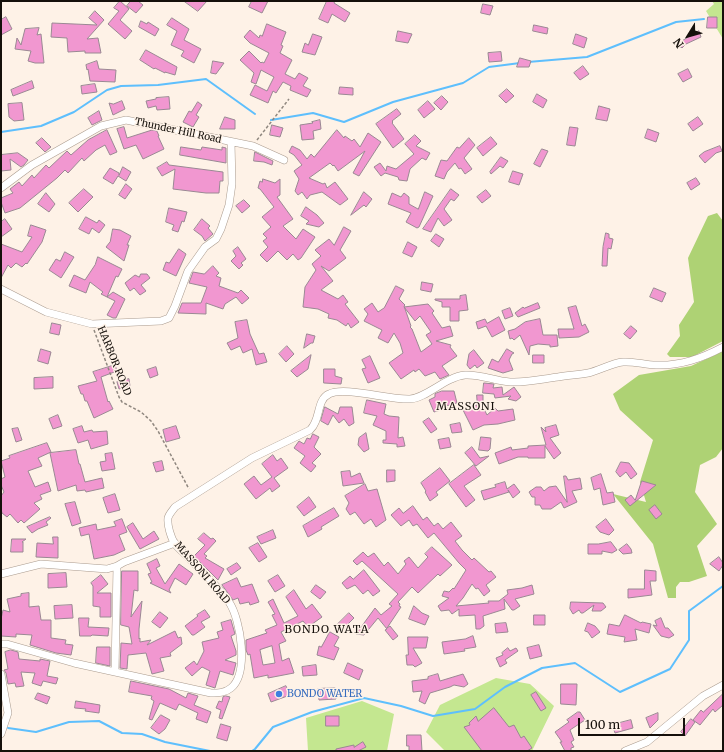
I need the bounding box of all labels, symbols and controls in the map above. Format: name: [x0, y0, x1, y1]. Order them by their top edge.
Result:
north arrow: [668, 16, 708, 56]
text: N: [670, 36, 687, 51]
street label: Thunder Hill Road: [133, 116, 223, 146]
street label: HARBOR ROAD: [95, 325, 133, 397]
district label: MASSONI: [436, 400, 496, 414]
street label: MASSONI ROAD: [172, 540, 232, 606]
district label: BONDO WATA: [284, 623, 370, 637]
place label: BONDO WATER: [287, 688, 362, 700]
marker: BONDO WATER: [274, 689, 284, 699]
scale bar: [580, 710, 687, 736]
text: 100 m: [585, 717, 620, 732]

